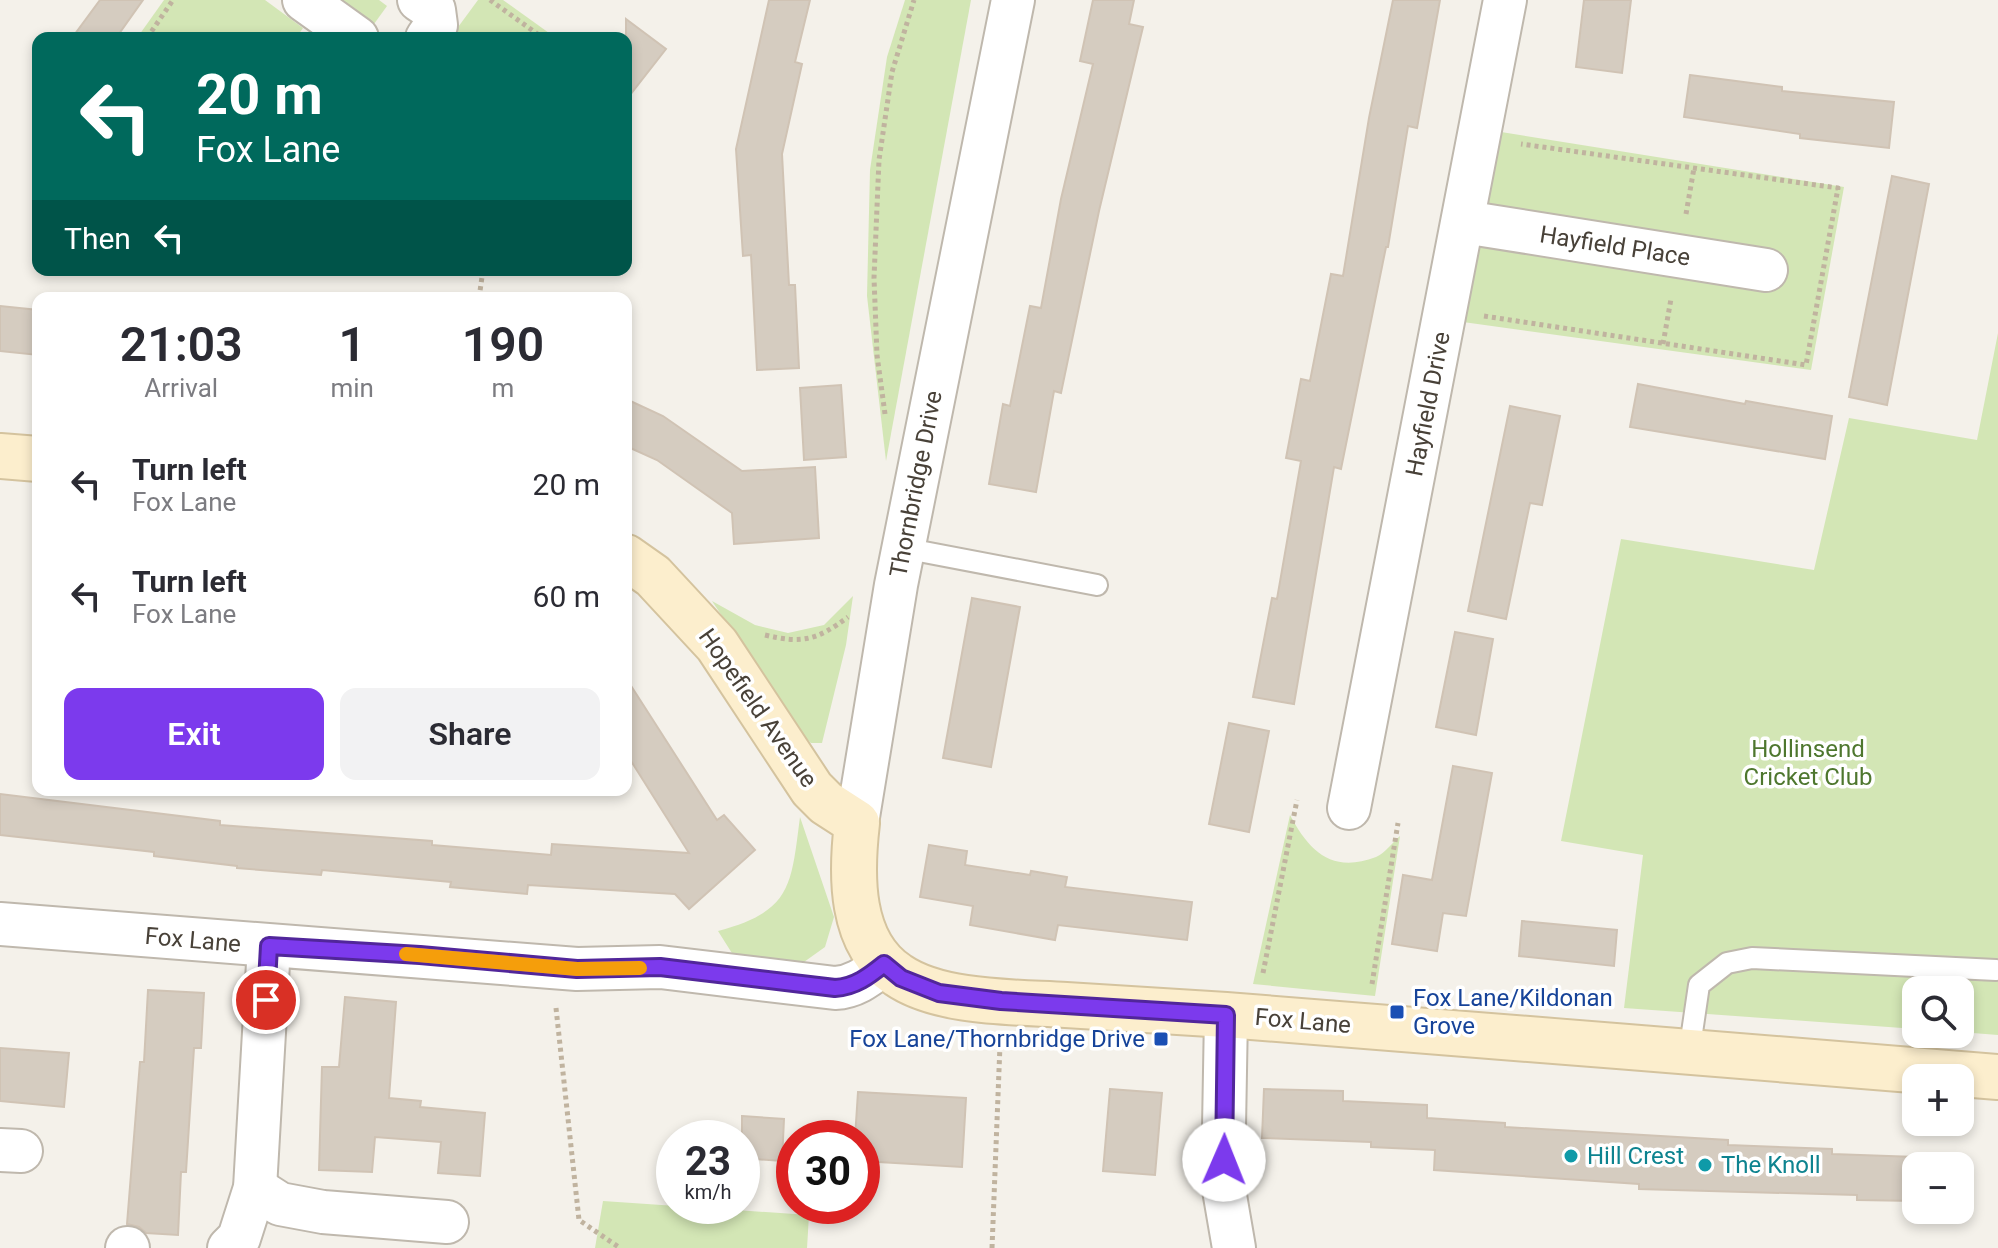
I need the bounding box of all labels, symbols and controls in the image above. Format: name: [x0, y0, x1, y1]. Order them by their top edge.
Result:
text: 20 m: [196, 62, 323, 128]
icon: left: [64, 64, 168, 168]
text: Fox Lane: [196, 129, 340, 171]
icon: left: [147, 216, 191, 260]
street label: Hayfield Place: [1538, 220, 1692, 272]
text: Then: [64, 221, 131, 256]
text: 21:03: [120, 316, 243, 373]
text: 1: [339, 316, 366, 373]
text: 190: [462, 316, 544, 373]
street label: Hayfield Drive: [1400, 329, 1456, 479]
text: Arrival: [144, 373, 218, 403]
text: min: [330, 373, 374, 403]
text: m: [492, 373, 514, 403]
street label: Thornbridge Drive: [884, 388, 948, 580]
text: Turn left: [132, 452, 247, 487]
icon: left: [64, 462, 108, 506]
text: 20 m: [533, 467, 600, 502]
text: Fox Lane: [132, 487, 236, 517]
text: Turn left: [132, 564, 247, 599]
icon: left: [64, 574, 108, 618]
text: 60 m: [533, 579, 600, 614]
text: Fox Lane: [132, 599, 236, 629]
street label: Hopefield Avenue: [693, 623, 823, 793]
button: Exit: [64, 688, 324, 780]
button: Share: [340, 688, 600, 780]
park label: Hollinsend Cricket Club: [1744, 735, 1872, 791]
street label: Fox Lane: [144, 922, 242, 958]
pin: [232, 966, 300, 1034]
map controls: [1902, 976, 1974, 1224]
button: search: [1902, 976, 1974, 1048]
icon: arrive: [244, 978, 288, 1022]
place label: Fox Lane/Kildonan Grove: [1413, 984, 1613, 1040]
street label: Fox Lane: [1254, 1003, 1352, 1039]
marker: Fox Lane/Kildonan Grove: [1388, 1003, 1406, 1021]
place label: Fox Lane/Thornbridge Drive: [849, 1025, 1145, 1053]
marker: Fox Lane/Thornbridge Drive: [1152, 1030, 1170, 1048]
button: +: [1902, 1064, 1974, 1136]
position arrow: [1182, 1118, 1266, 1202]
speed limit sign: 30: [776, 1120, 880, 1224]
text: 23: [685, 1138, 731, 1185]
place label: Hill Crest: [1587, 1142, 1684, 1170]
marker: Hill Crest: [1562, 1147, 1580, 1165]
place label: The Knoll: [1721, 1151, 1821, 1179]
button: −: [1902, 1152, 1974, 1224]
marker: The Knoll: [1696, 1156, 1714, 1174]
text: km/h: [685, 1180, 731, 1204]

